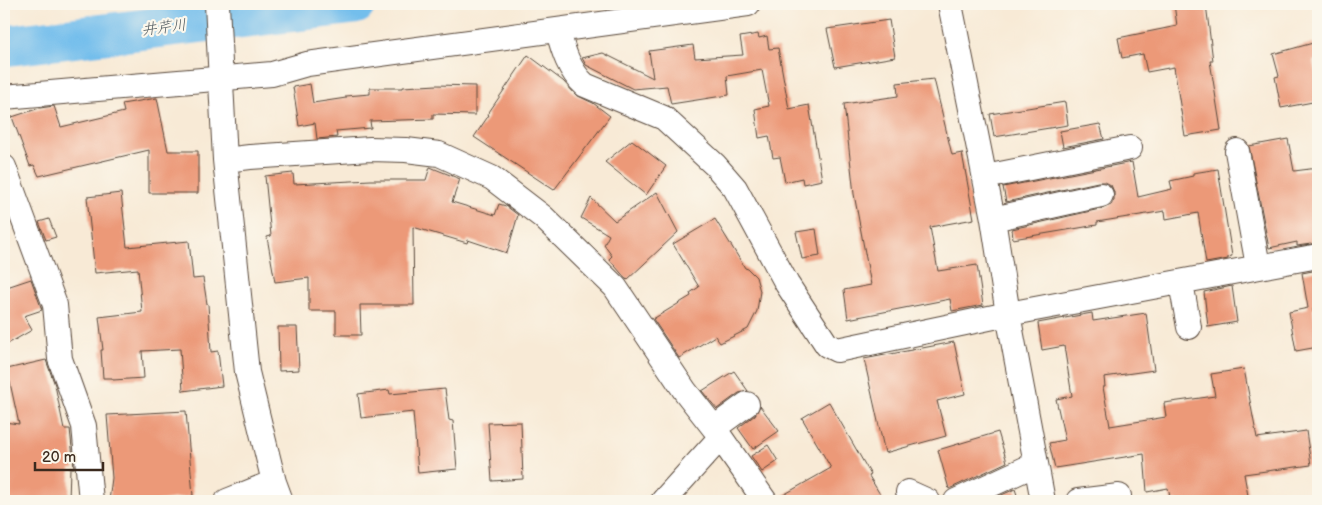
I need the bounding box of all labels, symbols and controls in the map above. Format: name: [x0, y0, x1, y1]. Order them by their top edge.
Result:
water label: 井芹川: [141, 15, 188, 40]
scale bar: [35, 440, 102, 472]
text: 20 m: [42, 448, 76, 467]

